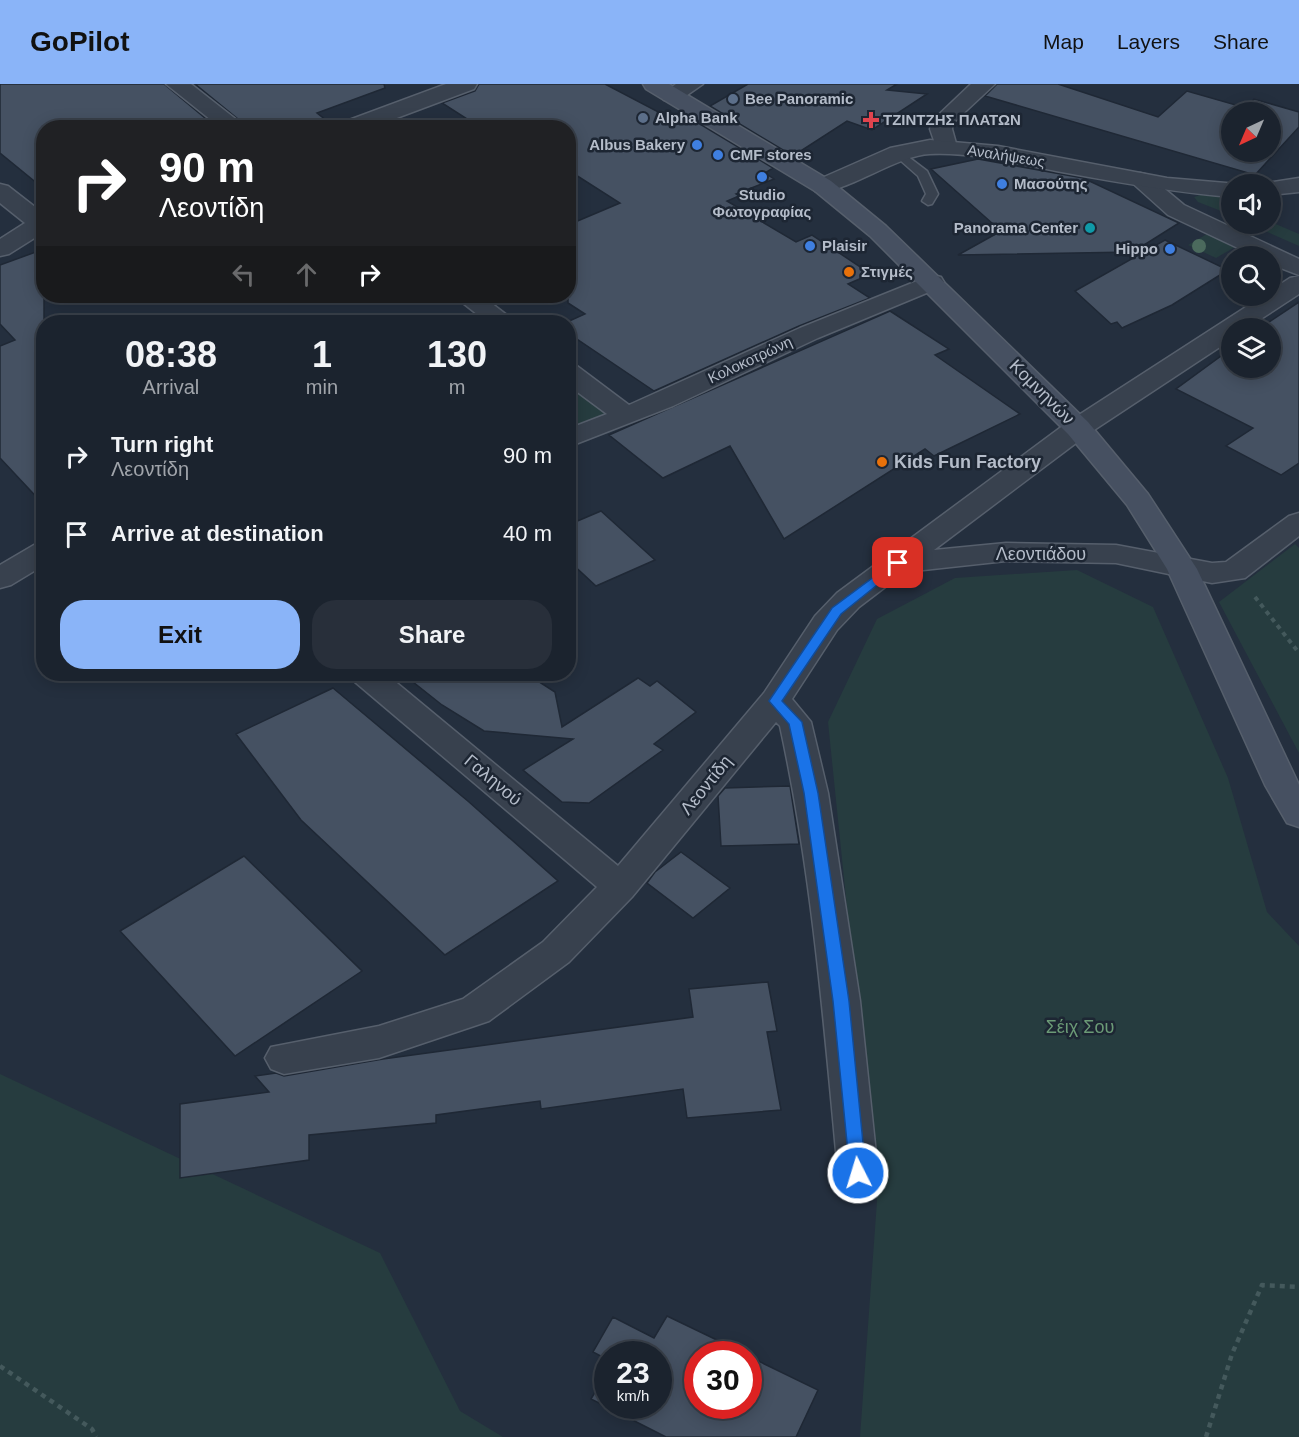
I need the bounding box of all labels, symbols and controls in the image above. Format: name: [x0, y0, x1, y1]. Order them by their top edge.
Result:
text: GoPilot: [30, 26, 130, 57]
text: Map: [1043, 30, 1084, 53]
text: Layers: [1117, 30, 1180, 53]
text: Share: [1213, 30, 1269, 53]
place label: Bee Panoramic: [745, 90, 853, 107]
marker: Bee Panoramic: [726, 92, 740, 106]
north arrow: [1221, 102, 1281, 162]
map controls: [1221, 102, 1281, 378]
place label: Alpha Bank: [655, 109, 738, 126]
marker: Alpha Bank: [636, 111, 650, 125]
place label: ΤΖΙΝΤΖΗΣ ΠΛΑΤΩΝ: [883, 111, 1021, 128]
marker: ΤΖΙΝΤΖΗΣ ΠΛΑΤΩΝ: [864, 113, 878, 127]
place label: Albus Bakery: [589, 136, 686, 153]
marker: Albus Bakery: [690, 138, 704, 152]
street label: Αναλήψεως: [966, 141, 1046, 170]
icon: right: [60, 144, 138, 222]
text: 90 m: [159, 144, 255, 191]
place label: CMF stores: [730, 146, 812, 163]
marker: CMF stores: [711, 148, 725, 162]
marker: Studio Φωτογραφίας: [755, 170, 769, 184]
button: sound: [1221, 174, 1281, 234]
place label: Μασούτης: [1014, 175, 1088, 192]
marker: Μασούτης: [995, 177, 1009, 191]
place label: Studio Φωτογραφίας: [713, 186, 812, 220]
text: Λεοντίδη: [159, 193, 264, 223]
place label: Panorama Center: [954, 219, 1078, 236]
marker: Panorama Center: [1083, 221, 1097, 235]
place label: Plaisir: [822, 237, 867, 254]
marker: Plaisir: [803, 239, 817, 253]
place label: Hippo: [1116, 240, 1158, 257]
marker: Hippo: [1163, 242, 1177, 256]
button: search: [1221, 246, 1281, 306]
icon: left: [227, 258, 260, 291]
icon: ahead: [290, 258, 323, 291]
icon: right: [353, 258, 386, 291]
place label: Στιγμές: [861, 263, 913, 280]
marker: Στιγμές: [842, 265, 856, 279]
button: layers: [1221, 318, 1281, 378]
street label: Κολοκοτρώνη: [705, 333, 795, 386]
text: 08:38: [125, 334, 217, 375]
text: 1: [312, 334, 332, 375]
text: 130: [427, 334, 487, 375]
street label: Κομνηνών: [1006, 356, 1078, 428]
text: Arrival: [143, 376, 199, 398]
text: min: [306, 376, 338, 398]
text: m: [449, 376, 465, 398]
text: Turn right: [111, 432, 213, 457]
icon: right: [60, 440, 93, 473]
text: 90 m: [503, 443, 552, 468]
place label: Kids Fun Factory: [894, 452, 1041, 472]
marker: Kids Fun Factory: [875, 455, 889, 469]
text: Λεοντίδη: [111, 458, 189, 480]
icon: arrive: [60, 518, 93, 551]
text: Arrive at destination: [111, 521, 324, 546]
text: 40 m: [503, 521, 552, 546]
pin: [872, 537, 923, 588]
street label: Λεοντιάδου: [996, 544, 1086, 564]
icon: arrive: [881, 546, 914, 579]
button: Exit: [60, 600, 300, 669]
button: Share: [312, 600, 552, 669]
street label: Γαληνού: [460, 750, 526, 810]
street label: Λεοντίδη: [676, 751, 736, 819]
park label: Σέιχ Σου: [1046, 1017, 1114, 1037]
position arrow: [826, 1141, 890, 1205]
speed limit sign: 30: [684, 1341, 762, 1419]
text: 23: [616, 1356, 650, 1389]
text: km/h: [617, 1387, 649, 1404]

